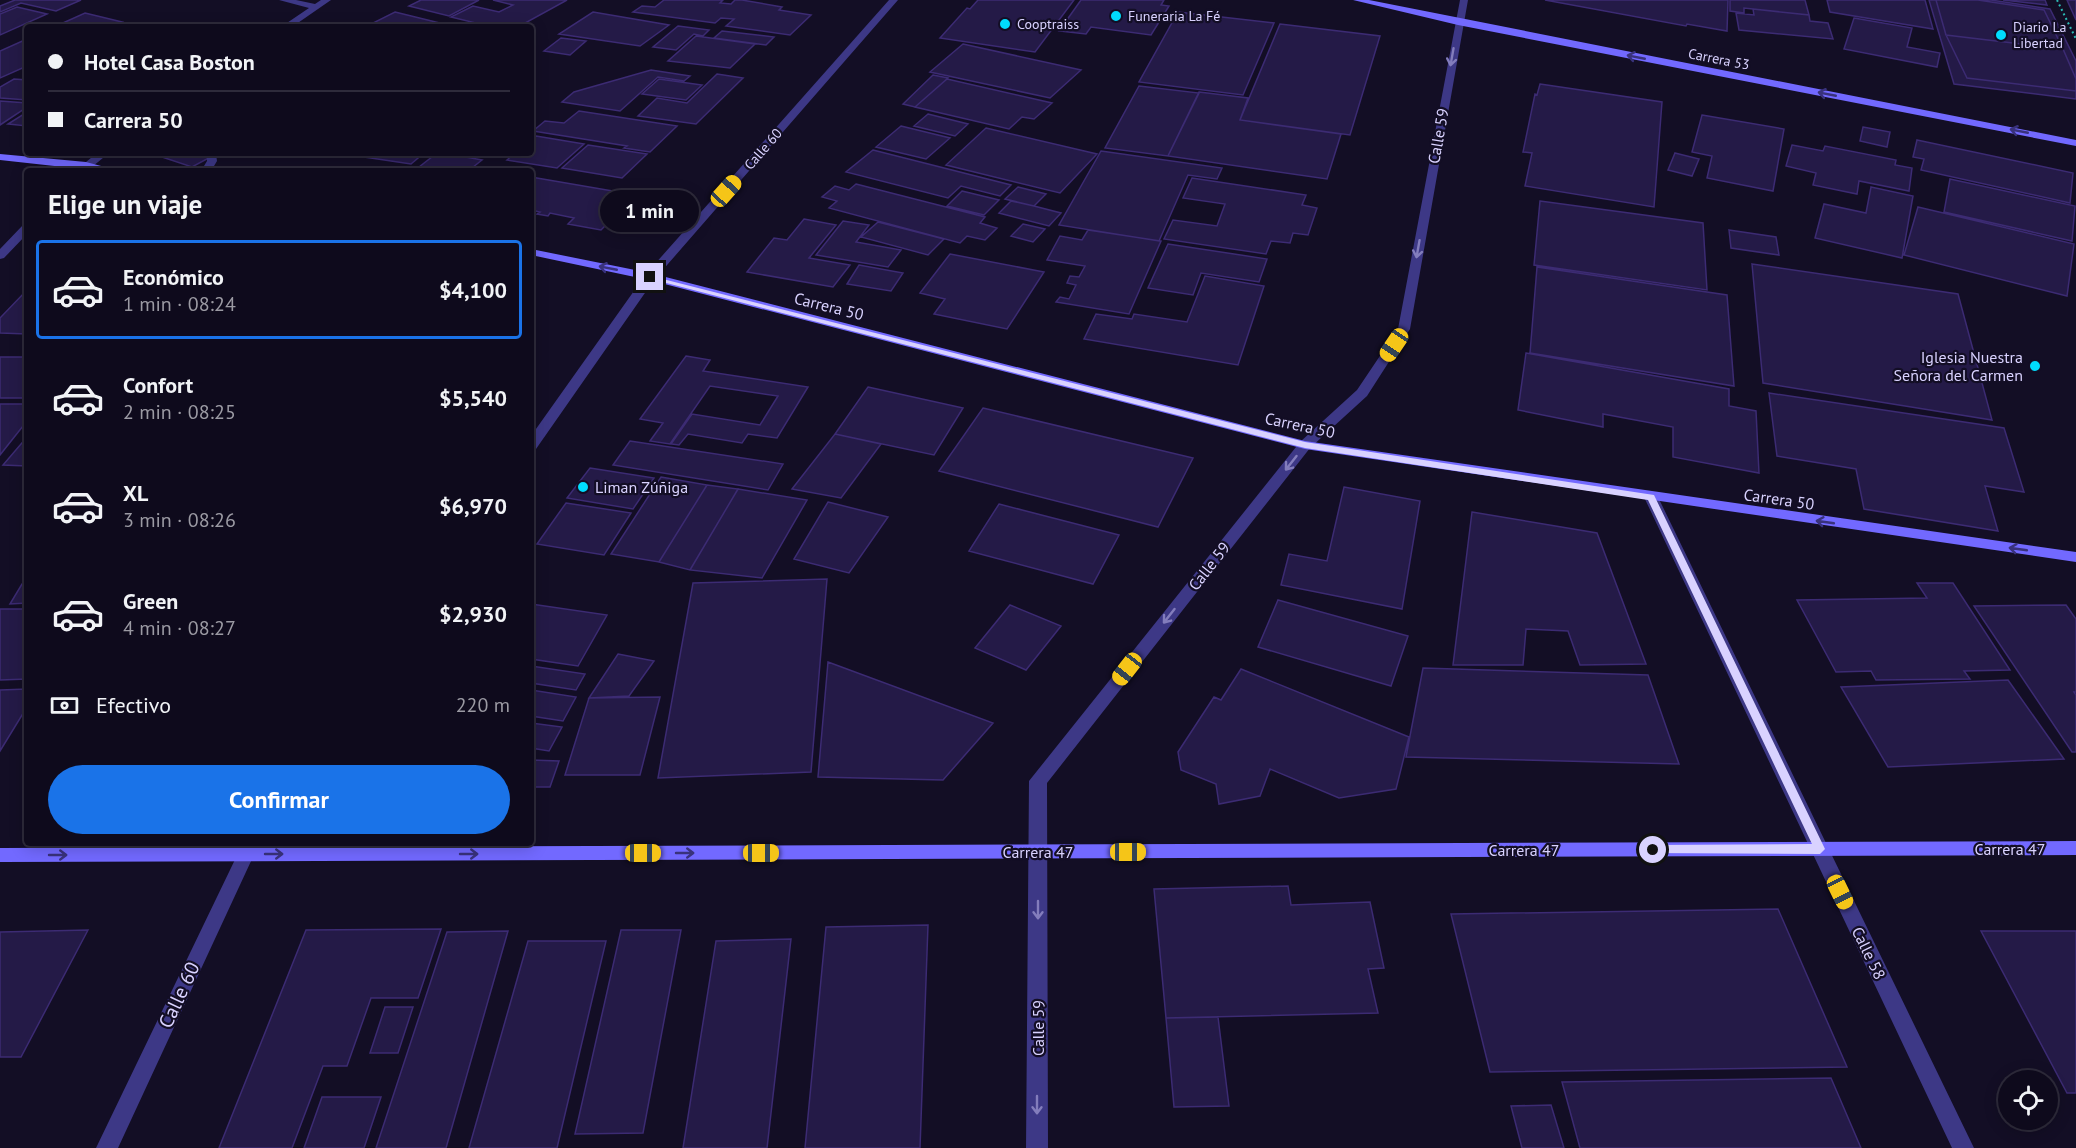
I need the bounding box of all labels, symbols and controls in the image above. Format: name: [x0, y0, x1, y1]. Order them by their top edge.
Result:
place label: Funeraria La Fé: [1128, 7, 1220, 25]
marker: Funeraria La Fé: [1109, 9, 1123, 23]
place label: Cooptraiss: [1017, 15, 1079, 33]
marker: Cooptraiss: [998, 17, 1012, 31]
place label: Diario La Libertad: [2013, 18, 2067, 52]
marker: Diario La Libertad: [1994, 28, 2008, 42]
street label: Carrera 53: [1687, 44, 1751, 74]
one-way arrow: [1446, 47, 1457, 67]
text: Hotel Casa Boston: [84, 48, 255, 76]
one-way arrow: [1626, 51, 1646, 62]
one-way arrow: [1818, 88, 1837, 99]
text: Carrera 50: [84, 106, 183, 134]
street label: Calle 59: [1423, 107, 1453, 165]
street label: Calle 60: [740, 124, 786, 173]
one-way arrow: [2009, 125, 2029, 136]
car: [707, 172, 745, 210]
text: Elige un viaje: [48, 187, 202, 221]
callout: 1 min: [600, 190, 700, 232]
text: 1 min: [625, 198, 674, 224]
one-way arrow: [1413, 239, 1424, 259]
one-way arrow: [598, 262, 618, 273]
icon: car: [51, 263, 105, 317]
text: Económico: [123, 263, 224, 291]
route end: [636, 263, 663, 290]
text: $4,100: [439, 276, 507, 304]
street label: Carrera 50: [792, 288, 866, 324]
text: 1 min · 08:24: [123, 291, 236, 317]
car: [1376, 325, 1412, 365]
place label: Iglesia Nuestra Señora del Carmen: [1894, 347, 2023, 385]
marker: Iglesia Nuestra Señora del Carmen: [2028, 359, 2042, 373]
icon: car: [51, 371, 105, 425]
text: Confort: [123, 371, 193, 399]
text: $5,540: [439, 384, 507, 412]
text: 2 min · 08:25: [123, 399, 236, 425]
street label: Carrera 50: [1263, 408, 1337, 442]
one-way arrow: [1284, 455, 1297, 471]
place label: Liman Zúñiga: [595, 477, 688, 497]
icon: car: [51, 479, 105, 533]
text: XL: [123, 479, 148, 507]
marker: Liman Zúñiga: [576, 480, 590, 494]
street label: Carrera 50: [1743, 484, 1816, 514]
text: $6,970: [439, 492, 507, 520]
text: 3 min · 08:26: [123, 507, 236, 533]
one-way arrow: [1816, 516, 1835, 527]
street label: Calle 59: [1184, 538, 1234, 594]
one-way arrow: [2009, 543, 2028, 554]
icon: car: [51, 587, 105, 641]
text: Green: [123, 587, 178, 615]
text: $2,930: [439, 600, 507, 628]
one-way arrow: [1163, 608, 1176, 624]
text: 4 min · 08:27: [123, 615, 236, 641]
car: [1109, 649, 1145, 689]
icon: cash: [48, 689, 81, 722]
text: Efectivo: [96, 691, 171, 719]
text: 220 m: [456, 692, 510, 718]
button: Confirmar: [48, 765, 510, 834]
route start: [1639, 836, 1666, 863]
street label: Carrera 47: [1975, 839, 2045, 859]
street label: Carrera 47: [1489, 840, 1559, 860]
street label: Carrera 47: [1003, 842, 1073, 862]
car: [1110, 843, 1146, 861]
car: [625, 844, 661, 862]
car: [743, 844, 779, 862]
one-way arrow: [675, 847, 695, 859]
one-way arrow: [264, 848, 284, 860]
one-way arrow: [459, 848, 479, 860]
one-way arrow: [48, 849, 68, 861]
car: [1824, 872, 1856, 912]
one-way arrow: [1032, 900, 1044, 920]
street label: Calle 58: [1848, 923, 1890, 983]
street label: Calle 60: [152, 958, 206, 1032]
street label: Calle 59: [1028, 1000, 1048, 1056]
map controls: [1998, 1070, 2058, 1130]
button: locate: [1998, 1070, 2058, 1130]
one-way arrow: [1031, 1095, 1043, 1115]

